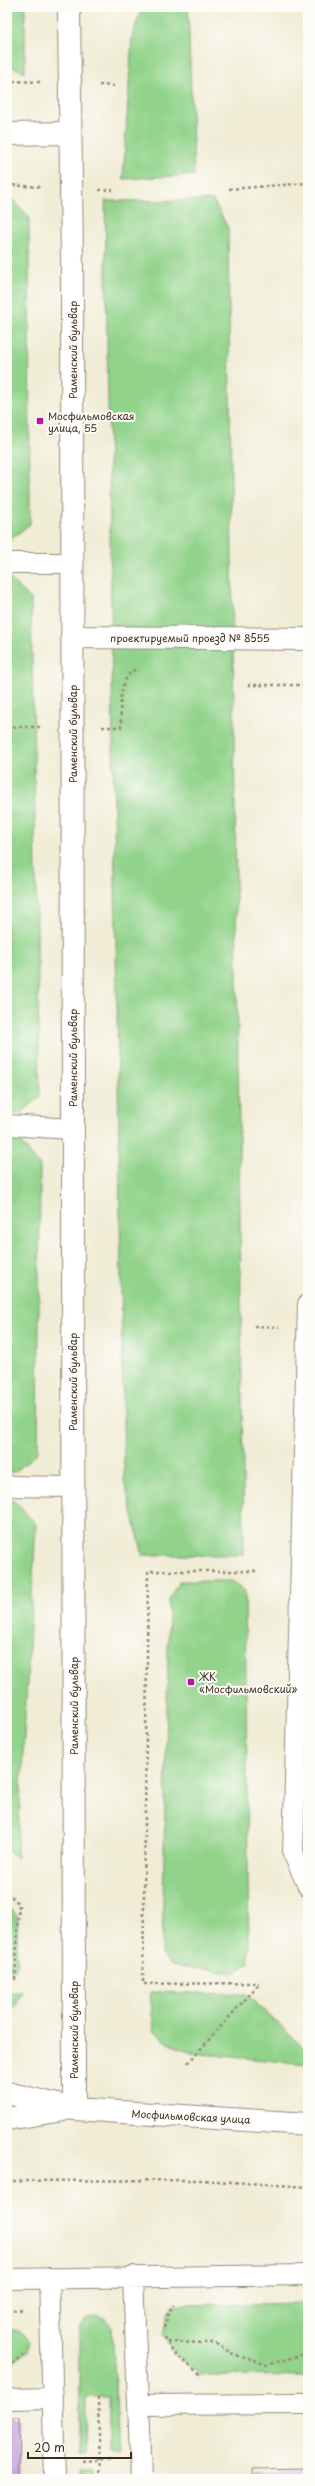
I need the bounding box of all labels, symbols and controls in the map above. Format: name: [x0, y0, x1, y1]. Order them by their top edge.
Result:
street label: Раменский бульвар: [65, 301, 81, 399]
place label: Мосфильмовская улица, 55: [48, 408, 134, 435]
marker: Мосфильмовская улица, 55: [35, 416, 45, 426]
street label: проектируемый проезд № 8555: [110, 630, 270, 645]
street label: Раменский бульвар: [65, 685, 81, 783]
street label: Раменский бульвар: [65, 1009, 81, 1107]
street label: Раменский бульвар: [65, 1333, 81, 1431]
street label: Раменский бульвар: [66, 1657, 82, 1755]
place label: ЖК «Мосфильмовский»: [198, 1669, 297, 1696]
marker: ЖК «Мосфильмовский»: [186, 1677, 196, 1687]
street label: Раменский бульвар: [66, 1981, 82, 2079]
street label: Мосфильмовская улица: [131, 2105, 252, 2127]
scale bar: [28, 2434, 131, 2460]
text: 20 m: [34, 2438, 65, 2456]

